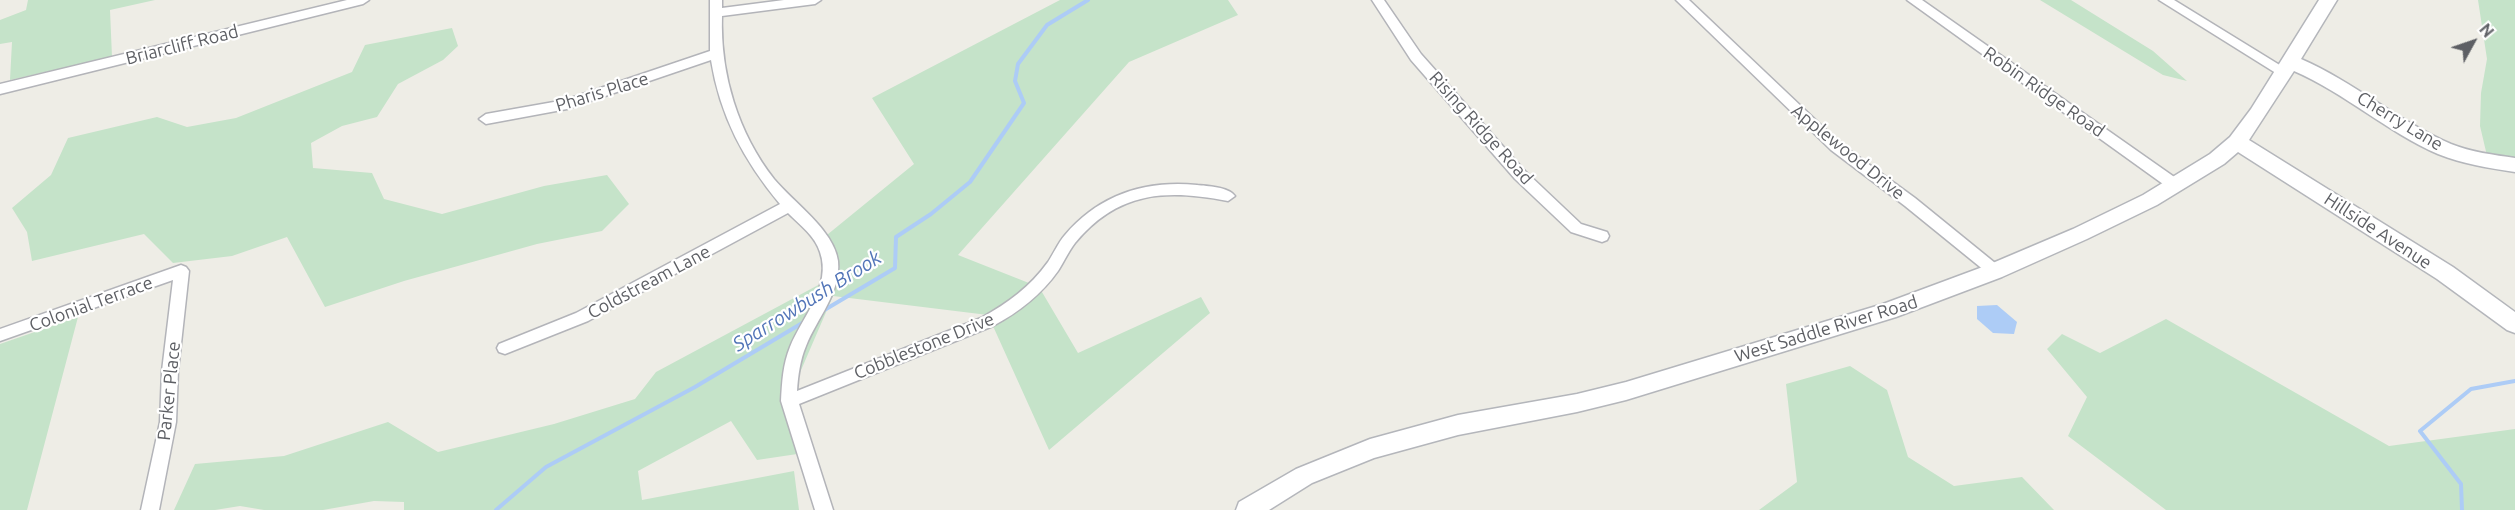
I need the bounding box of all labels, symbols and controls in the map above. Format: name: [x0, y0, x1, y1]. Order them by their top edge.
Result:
north arrow: [2443, 12, 2503, 72]
text: N: [2476, 20, 2498, 41]
street label: Briarcliff Road: [123, 21, 241, 69]
street label: Robin Ridge Road: [1979, 42, 2109, 142]
street label: Rising Ridge Road: [1425, 67, 1537, 189]
street label: Pharis Place: [553, 68, 651, 116]
street label: Cherry Lane: [2353, 87, 2447, 155]
street label: Applewood Drive: [1787, 100, 1909, 204]
street label: Hillside Avenue: [2320, 188, 2436, 274]
street label: Coldstream Lane: [584, 241, 714, 323]
water label: Sparrowbush Brook: [728, 245, 886, 357]
street label: Colonial Terrace: [26, 272, 156, 336]
street label: West Saddle River Road: [1732, 291, 1920, 367]
street label: Cobblestone Drive: [851, 308, 997, 384]
street label: Parker Place: [153, 340, 185, 442]

